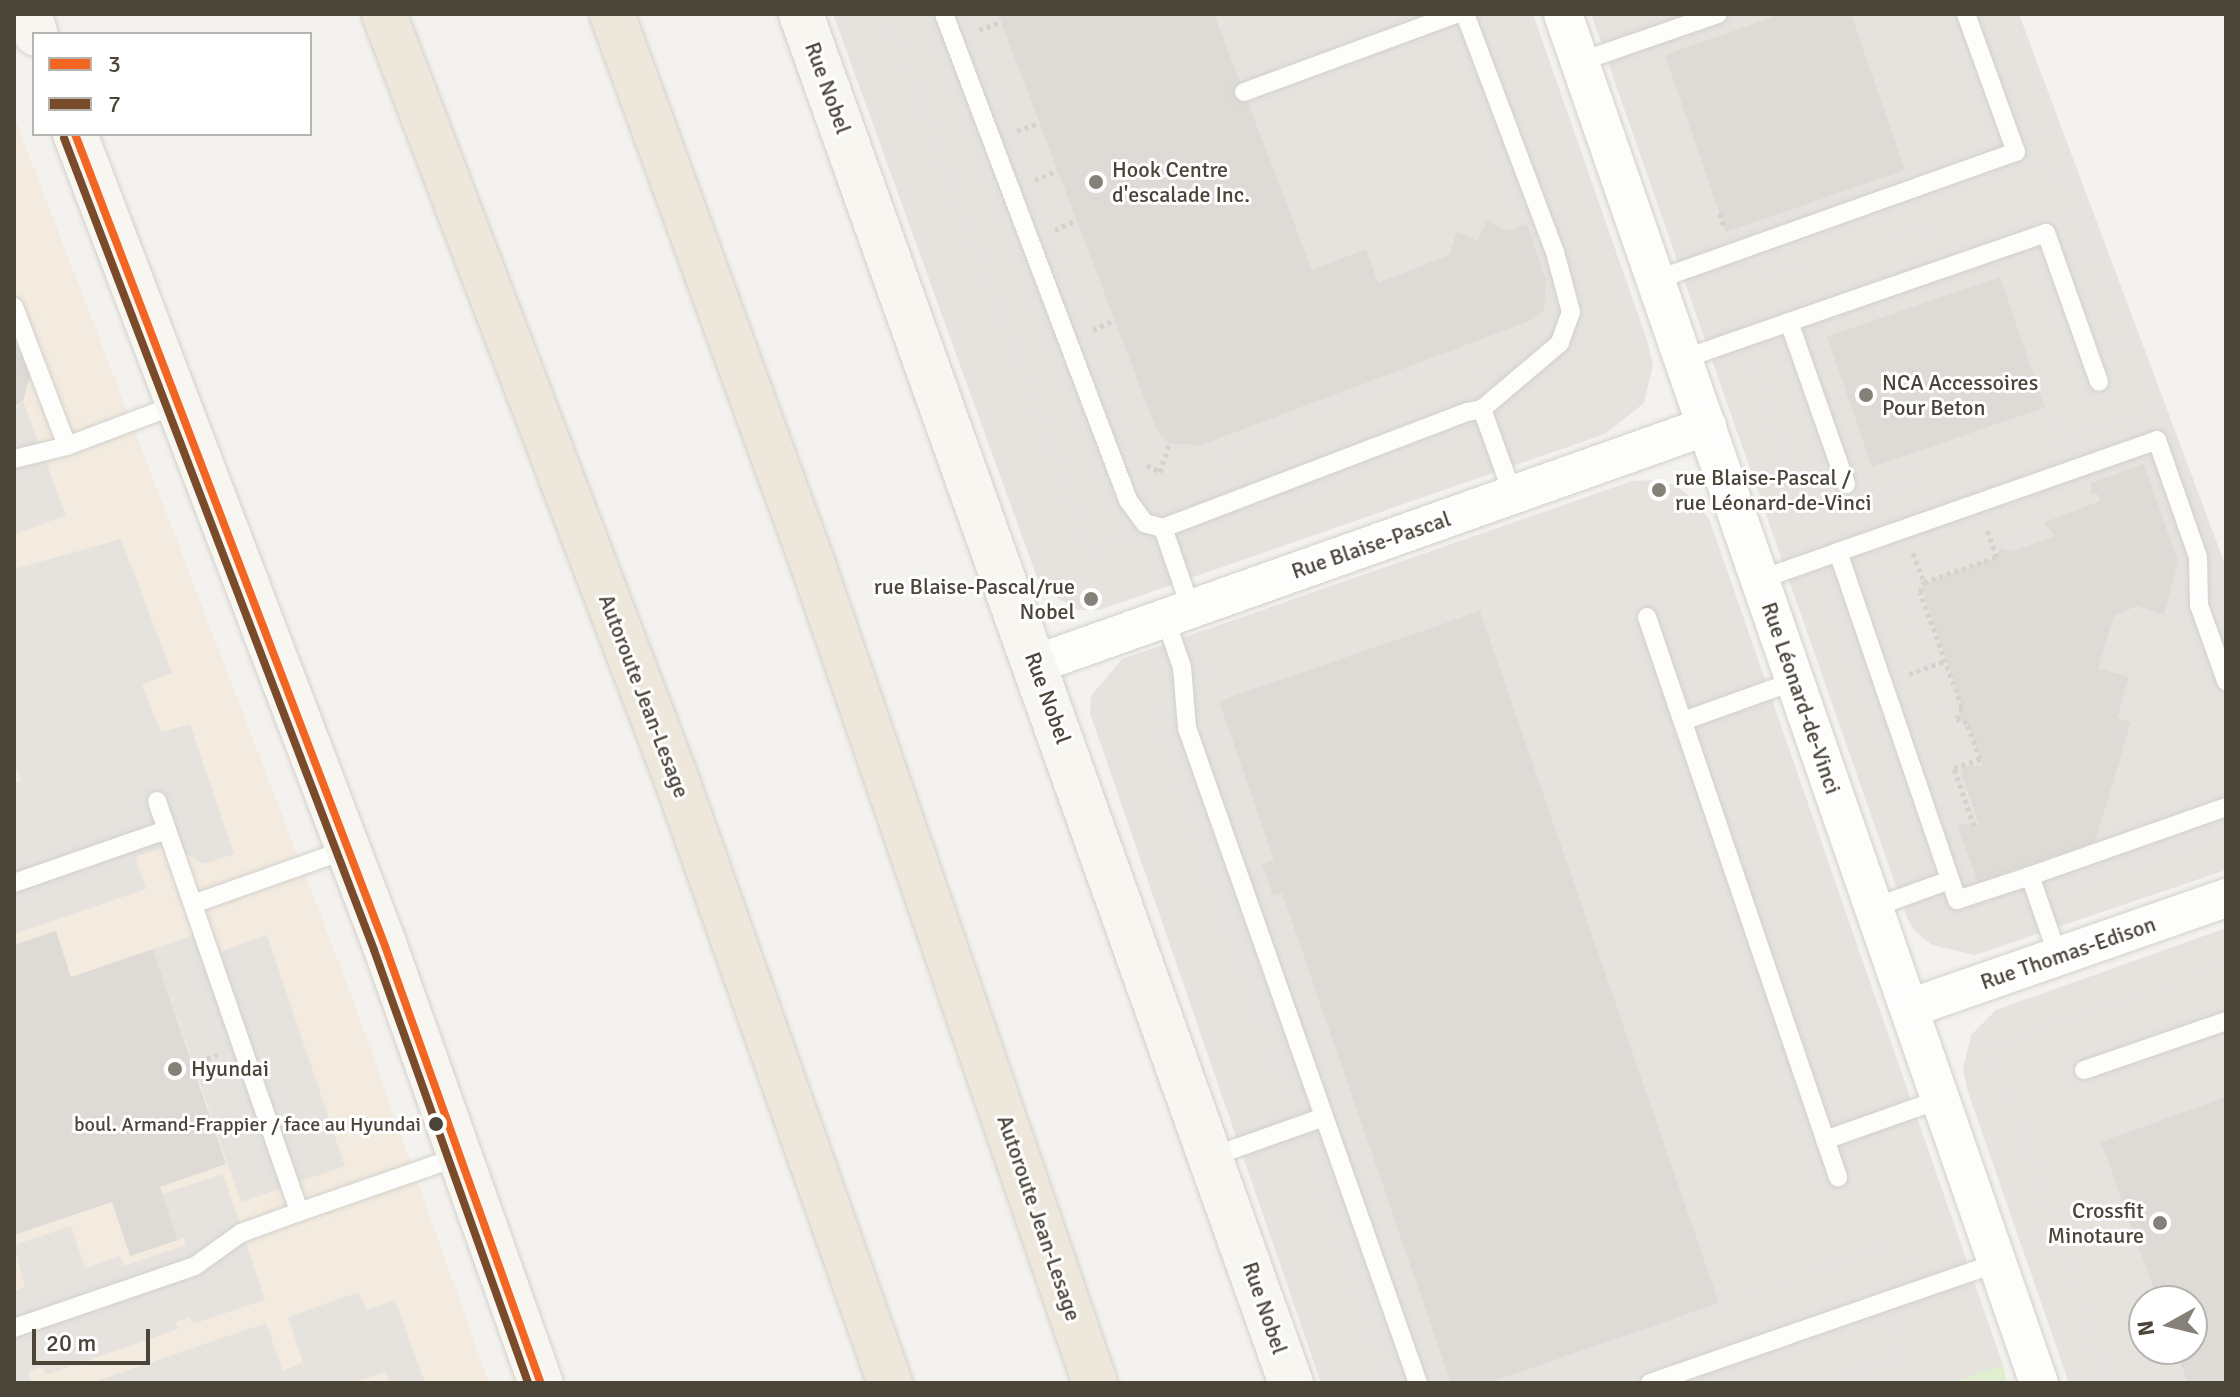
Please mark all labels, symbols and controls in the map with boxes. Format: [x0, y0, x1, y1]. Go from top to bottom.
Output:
legend [32, 32, 312, 136]
street label: Rue Nobel [799, 38, 857, 138]
text: 3 [108, 49, 121, 79]
text: 7 [108, 89, 121, 119]
place label: Hook Centre d'escalade Inc. [1112, 156, 1250, 208]
marker: Hook Centre d'escalade Inc. [1087, 173, 1105, 191]
place label: NCA Accessoires Pour Beton [1882, 369, 2038, 420]
marker: NCA Accessoires Pour Beton [1857, 386, 1875, 404]
place label: rue Blaise-Pascal / rue Léonard-de-Vinci [1675, 464, 1871, 516]
marker: rue Blaise-Pascal / rue Léonard-de-Vinci [1650, 481, 1668, 499]
street label: Rue Blaise-Pascal [1288, 505, 1454, 585]
place label: rue Blaise-Pascal/rue Nobel [874, 573, 1075, 624]
marker: rue Blaise-Pascal/rue Nobel [1082, 590, 1100, 608]
street label: Autoroute Jean-Lesage [593, 591, 695, 801]
street label: Rue Léonard-de-Vinci [1756, 599, 1846, 797]
street label: Rue Nobel [1019, 648, 1077, 748]
street label: Rue Thomas-Edison [1977, 911, 2159, 995]
place label: Hyundai [191, 1056, 269, 1082]
marker: Hyundai [166, 1060, 184, 1078]
place label: boul. Armand-Frappier / face au Hyundai [74, 1112, 421, 1136]
street label: Autoroute Jean-Lesage [991, 1112, 1087, 1324]
marker: boul. Armand-Frappier / face au Hyundai [428, 1116, 444, 1132]
place label: Crossfit Minotaure [2047, 1197, 2144, 1248]
marker: Crossfit Minotaure [2151, 1214, 2169, 1232]
street label: Rue Nobel [1237, 1258, 1293, 1358]
north arrow [2128, 1285, 2208, 1365]
scale bar [36, 1313, 154, 1363]
text: N [2131, 1319, 2160, 1338]
text: 20 m [46, 1328, 96, 1358]

